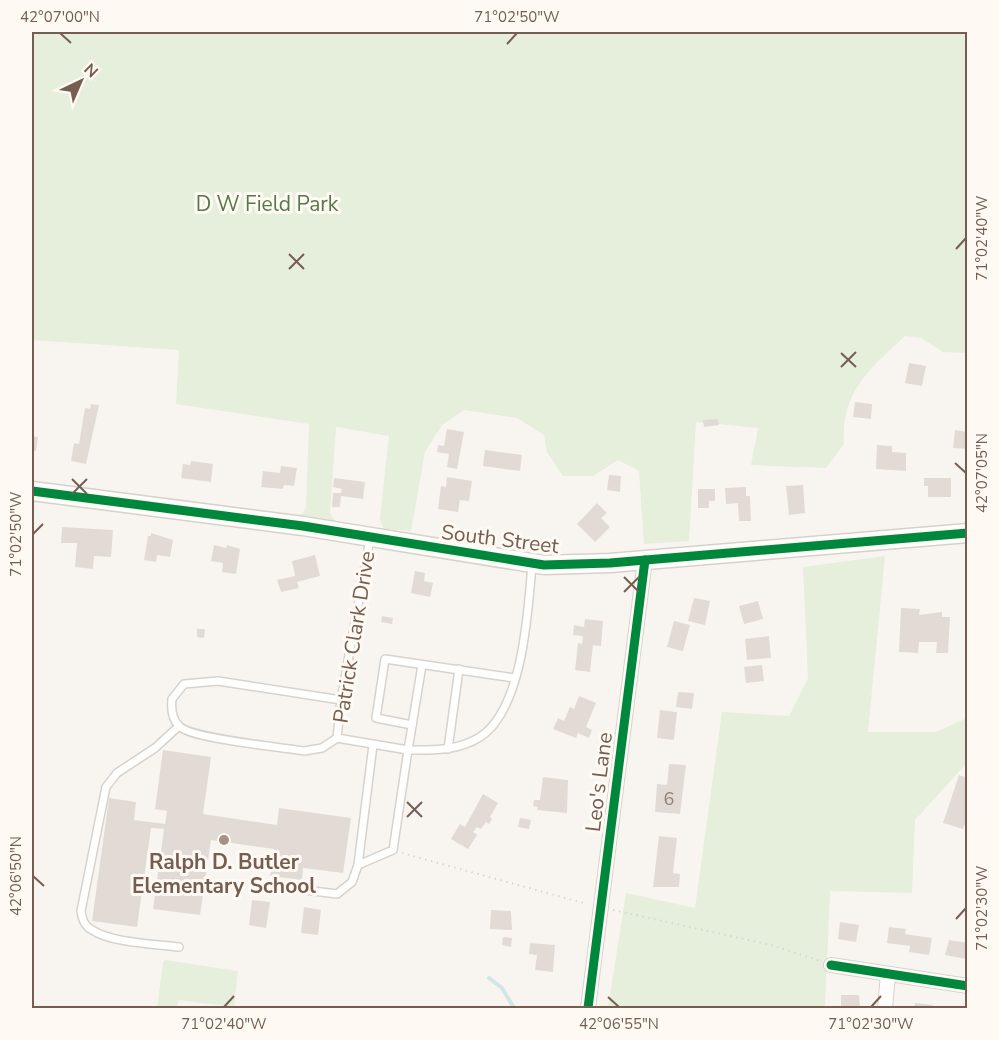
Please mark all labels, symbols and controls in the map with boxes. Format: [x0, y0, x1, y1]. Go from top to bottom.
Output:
text: 42°07'00"N [20, 7, 100, 27]
text: 71°02'50"W [474, 7, 560, 27]
north arrow [51, 51, 111, 111]
text: N [79, 59, 103, 83]
park label: D W Field Park [196, 190, 339, 218]
text: 71°02'40"W [972, 195, 992, 281]
text: 42°07'05"N [972, 433, 992, 513]
text: 71°02'50"W [6, 491, 26, 577]
street label: South Street [440, 518, 561, 560]
street label: Patrick Clark Drive [327, 549, 381, 725]
street label: Leo's Lane [579, 731, 619, 833]
house number: 6 [664, 787, 674, 811]
marker: Ralph D. Butler Elementary School [217, 833, 231, 847]
text: 42°06'50"N [6, 836, 26, 916]
place label: Ralph D. Butler Elementary School [132, 848, 316, 900]
text: 71°02'30"W [972, 865, 992, 951]
text: 71°02'40"W [181, 1014, 267, 1034]
text: 42°06'55"N [579, 1014, 659, 1034]
text: 71°02'30"W [828, 1014, 914, 1034]

